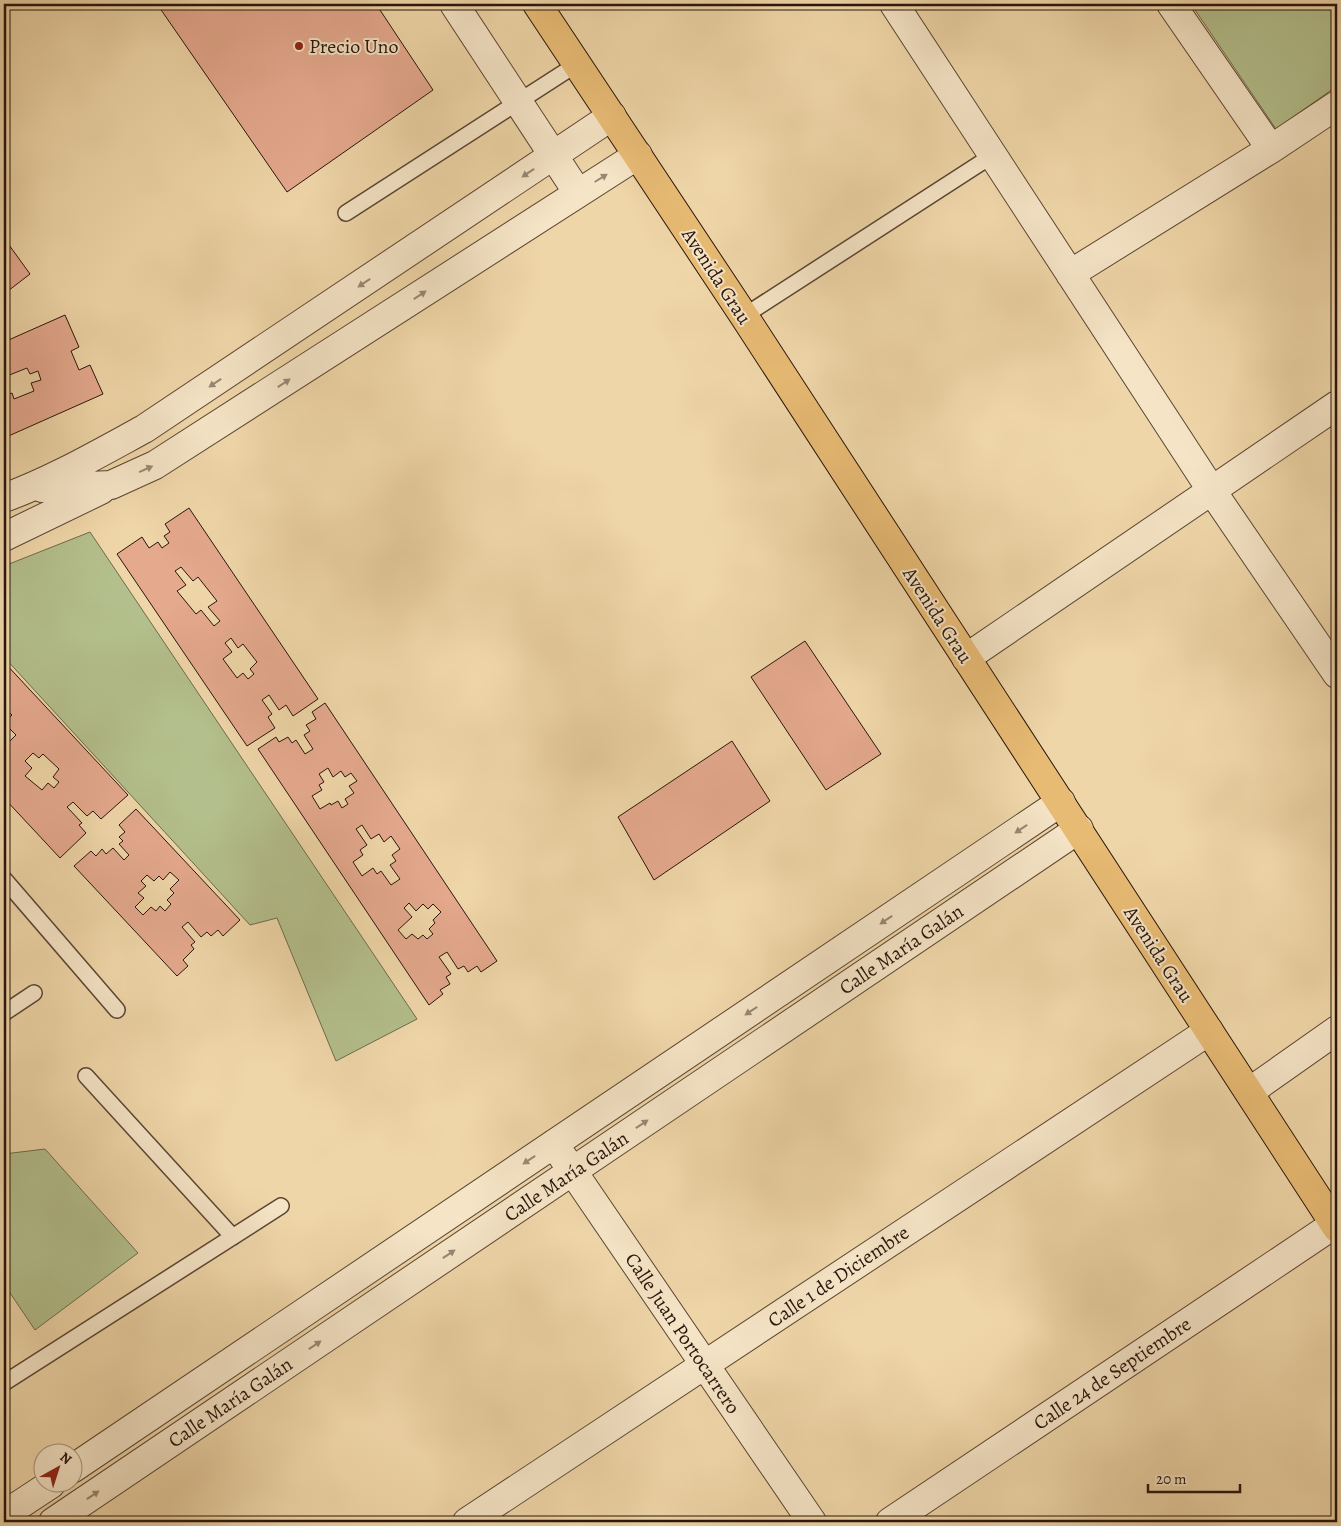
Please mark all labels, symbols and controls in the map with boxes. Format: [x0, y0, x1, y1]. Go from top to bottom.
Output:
place label: Precio Uno [309, 33, 398, 60]
marker: Precio Uno [293, 40, 305, 52]
one-way arrow [521, 168, 535, 178]
one-way arrow [595, 174, 608, 183]
street label: Avenida Grau [675, 222, 758, 330]
one-way arrow [357, 278, 371, 288]
one-way arrow [414, 290, 427, 299]
one-way arrow [208, 378, 221, 388]
one-way arrow [277, 378, 290, 387]
one-way arrow [139, 465, 153, 473]
street label: Avenida Grau [896, 561, 979, 669]
one-way arrow [1014, 824, 1027, 834]
street label: Calle María Galán [834, 898, 969, 1001]
street label: Avenida Grau [1117, 900, 1200, 1008]
one-way arrow [879, 915, 892, 925]
one-way arrow [744, 1006, 758, 1016]
one-way arrow [635, 1119, 649, 1129]
street label: Calle María Galán [499, 1125, 634, 1228]
one-way arrow [523, 1156, 536, 1165]
street label: Calle 1 de Diciembre [762, 1219, 914, 1334]
street label: Calle Juan Portocarrero [619, 1247, 747, 1419]
one-way arrow [443, 1249, 456, 1259]
street label: Calle 24 de Septiembre [1028, 1311, 1196, 1436]
one-way arrow [308, 1340, 321, 1350]
street label: Calle María Galán [163, 1351, 298, 1454]
north arrow [32, 1444, 82, 1494]
text: N [56, 1448, 76, 1469]
scale bar [1148, 1461, 1241, 1493]
text: 20 m [1156, 1469, 1187, 1489]
one-way arrow [86, 1490, 100, 1500]

